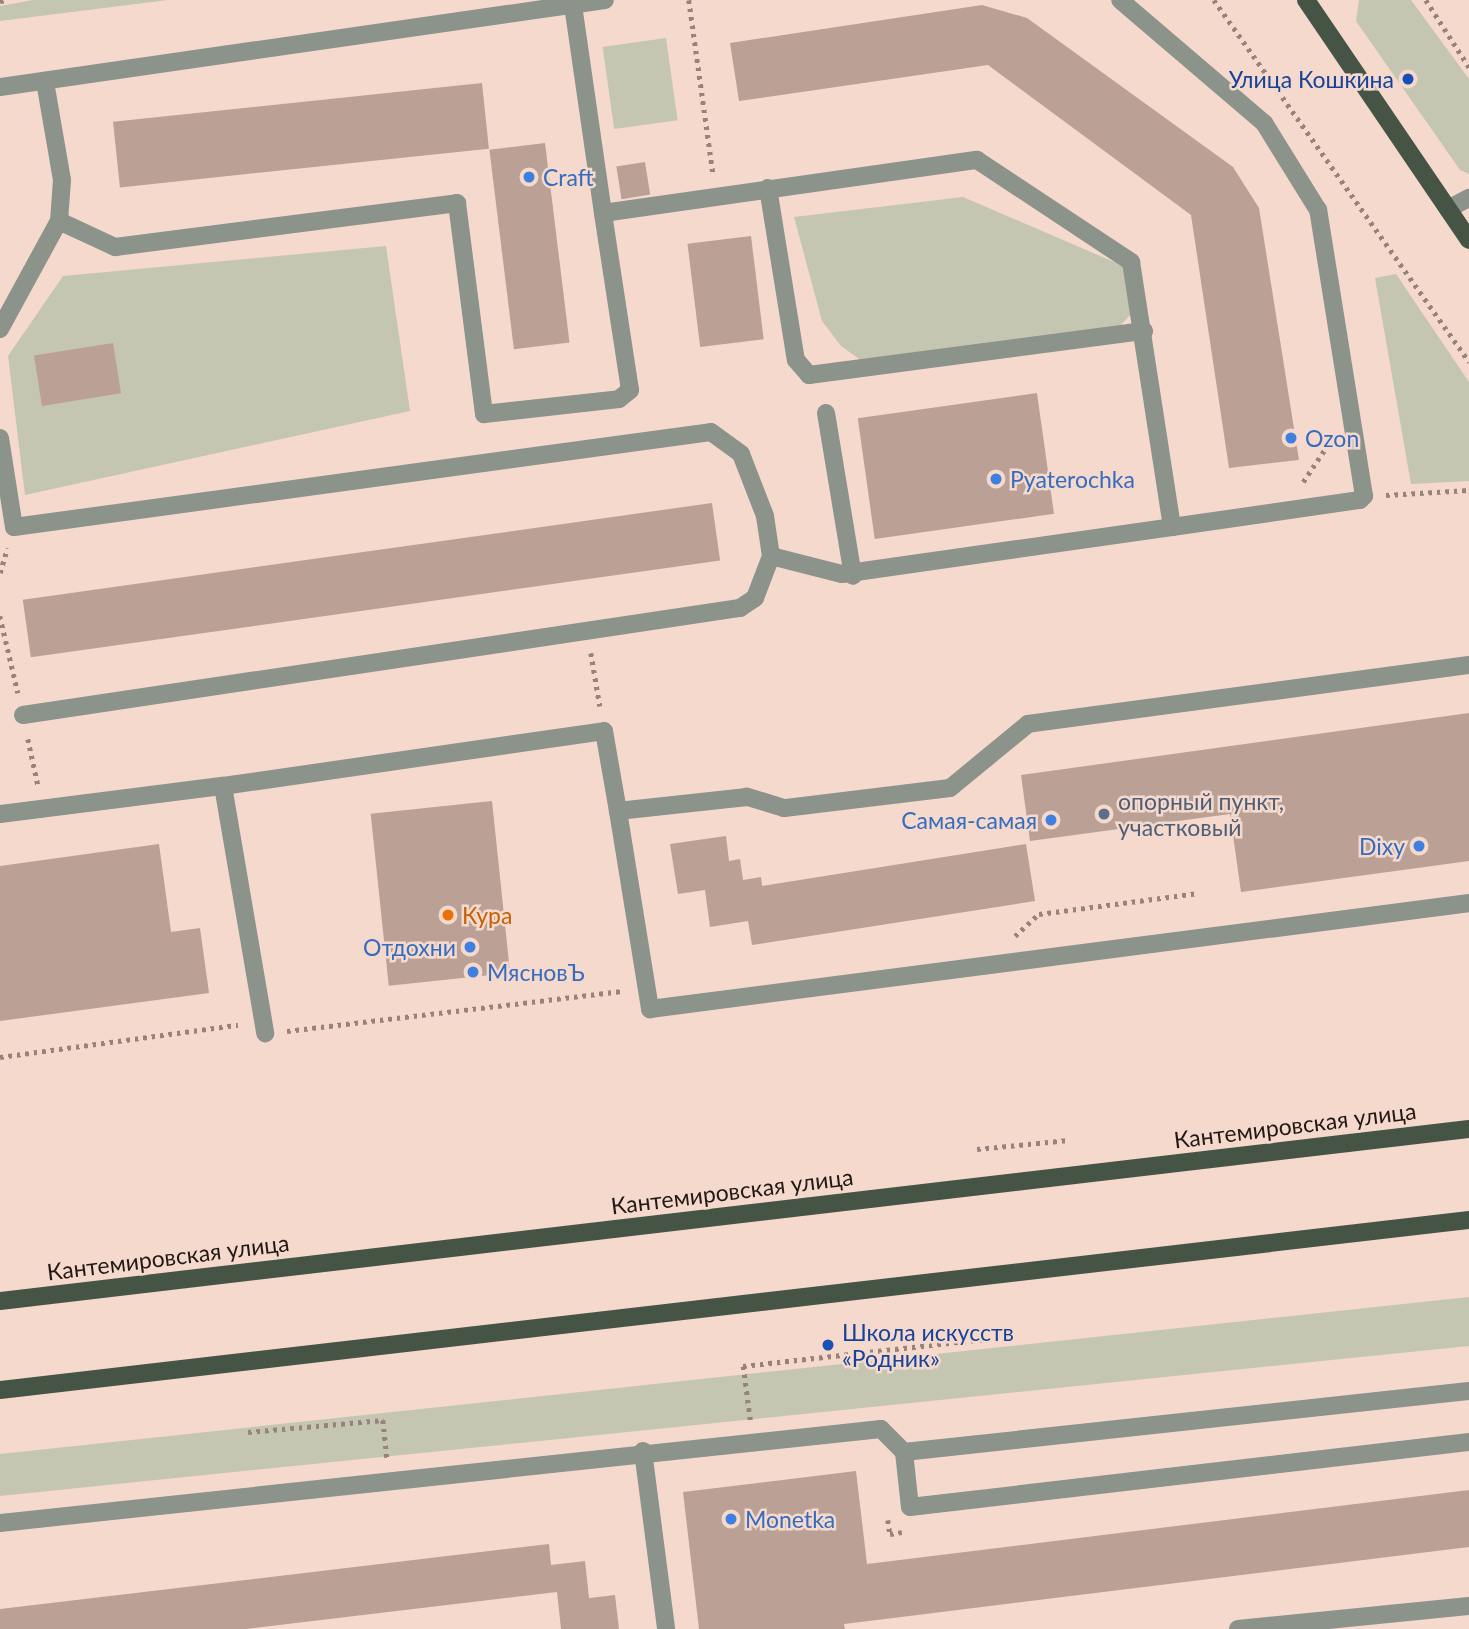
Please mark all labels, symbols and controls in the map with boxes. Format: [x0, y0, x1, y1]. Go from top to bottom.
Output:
place label: Улица Кошкина [1229, 65, 1394, 93]
marker: Улица Кошкина [1400, 71, 1416, 87]
place label: Craft [543, 163, 593, 191]
marker: Craft [521, 169, 537, 185]
place label: Ozon [1305, 424, 1359, 452]
marker: Ozon [1283, 430, 1299, 446]
place label: Pyaterochka [1010, 465, 1135, 493]
marker: Pyaterochka [988, 471, 1004, 487]
place label: опорный пункт, участковый [1118, 787, 1284, 841]
place label: Самая-самая [901, 806, 1037, 834]
marker: опорный пункт, участковый [1096, 806, 1112, 822]
marker: Самая-самая [1043, 812, 1059, 828]
place label: Dixy [1359, 832, 1405, 860]
marker: Dixy [1411, 838, 1427, 854]
place label: Кура [462, 901, 512, 929]
marker: Кура [440, 907, 456, 923]
place label: Отдохни [363, 933, 456, 961]
marker: Отдохни [462, 939, 478, 955]
place label: МясновЪ [487, 958, 585, 986]
marker: МясновЪ [465, 964, 481, 980]
street label: Кантемировская улица [1172, 1096, 1418, 1154]
street label: Кантемировская улица [609, 1162, 855, 1220]
street label: Кантемировская улица [45, 1228, 291, 1286]
place label: Школа искусств «Родник» [842, 1318, 1014, 1372]
marker: Школа искусств «Родник» [820, 1337, 836, 1353]
place label: Monetka [745, 1505, 835, 1533]
marker: Monetka [723, 1511, 739, 1527]

